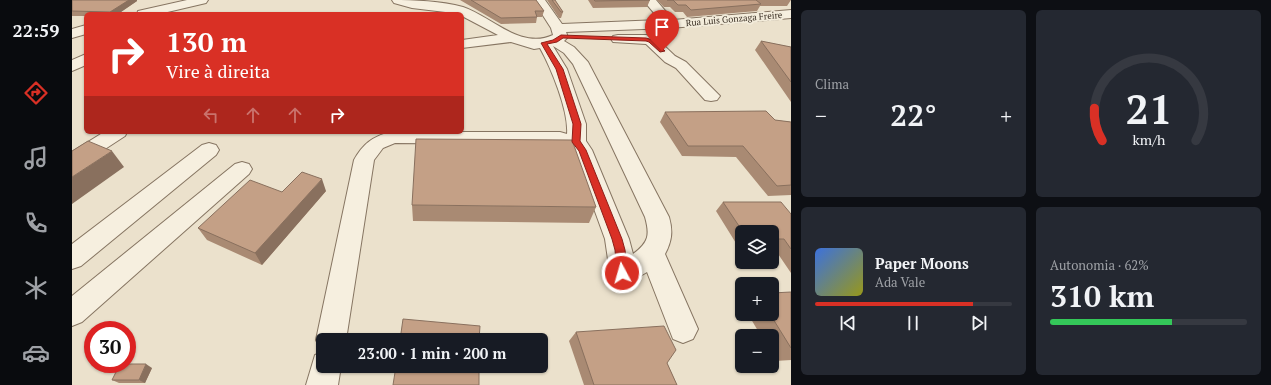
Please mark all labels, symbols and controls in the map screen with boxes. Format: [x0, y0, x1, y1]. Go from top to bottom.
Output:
street label: Rua Luis Gonzaga Freire [685, 9, 783, 29]
pin [645, 10, 679, 51]
icon: arrive [651, 16, 673, 38]
text: 22:59 [13, 18, 59, 42]
text: 130 m [166, 23, 247, 60]
icon: right [100, 28, 152, 80]
text: Vire à direita [166, 59, 270, 83]
text: Clima [815, 75, 849, 93]
icon: directions [22, 79, 50, 107]
text: 21 [1125, 81, 1172, 136]
text: 22° [890, 95, 937, 135]
text: − [815, 101, 827, 130]
text: + [1000, 101, 1012, 130]
icon: left [200, 104, 222, 126]
icon: ahead [242, 104, 264, 126]
icon: ahead [284, 104, 306, 126]
icon: right [326, 104, 348, 126]
text: km/h [1132, 130, 1166, 149]
icon: music [22, 144, 50, 172]
icon: phone [22, 209, 50, 237]
map controls [735, 225, 779, 373]
button: layers [735, 225, 779, 269]
position arrow [601, 252, 643, 294]
text: Paper Moons [875, 253, 969, 273]
text: Autonomia · 62% [1050, 256, 1149, 274]
text: Ada Vale [875, 273, 925, 291]
icon: climate [22, 274, 50, 302]
text: 310 km [1050, 276, 1154, 316]
button: + [735, 277, 779, 321]
icon: previous [837, 312, 859, 334]
icon: pause [902, 312, 924, 334]
icon: next [968, 312, 990, 334]
speed limit sign: 30 [84, 321, 136, 373]
button: − [735, 329, 779, 373]
icon: car [22, 339, 50, 367]
text: 23:00 · 1 min · 200 m [358, 343, 506, 363]

